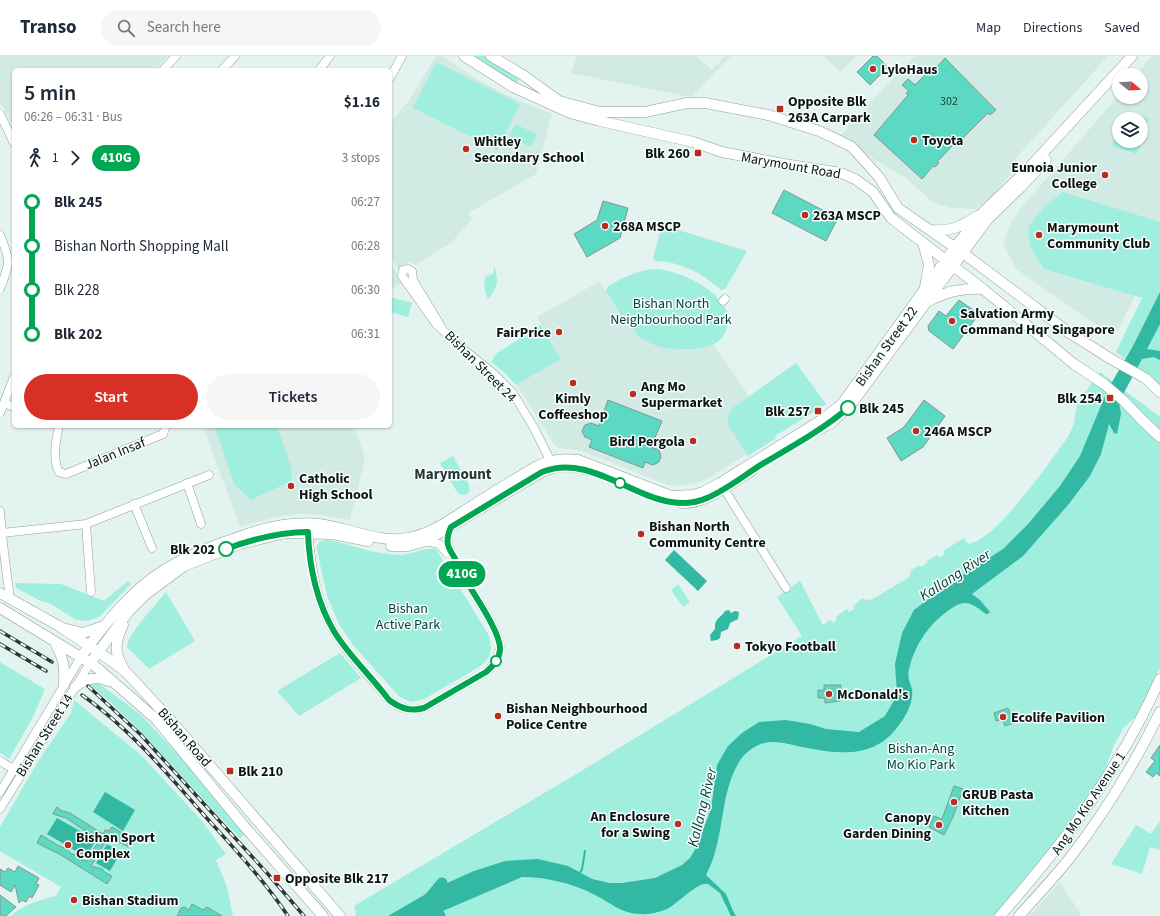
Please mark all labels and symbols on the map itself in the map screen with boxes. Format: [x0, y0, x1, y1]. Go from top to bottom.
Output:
place label: LyloHaus [881, 60, 938, 80]
marker: LyloHaus [868, 64, 878, 74]
north arrow [1112, 68, 1148, 104]
place label: Opposite Blk 263A Carpark [788, 92, 871, 128]
house number: 302 [940, 93, 958, 110]
marker: Opposite Blk 263A Carpark [775, 104, 785, 114]
place label: Toyota [922, 131, 963, 151]
place label: Whitley Secondary School [474, 132, 584, 168]
marker: Toyota [909, 135, 919, 145]
marker: Whitley Secondary School [461, 144, 471, 154]
place label: Blk 260 [645, 144, 690, 164]
street label: Marymount Road [739, 147, 842, 185]
marker: Blk 260 [693, 148, 703, 158]
place label: Eunoia Junior College [1011, 158, 1097, 194]
marker: Eunoia Junior College [1100, 170, 1110, 180]
place label: 263A MSCP [813, 206, 881, 226]
marker: 263A MSCP [800, 210, 810, 220]
place label: 268A MSCP [613, 217, 681, 237]
place label: Marymount Community Club [1047, 218, 1150, 254]
marker: 268A MSCP [600, 221, 610, 231]
marker: Marymount Community Club [1034, 230, 1044, 240]
park label: Bishan North Neighbourhood Park [610, 294, 732, 330]
street label: Bishan Street 22 [851, 302, 923, 391]
place label: Salvation Army Command Hqr Singapore [960, 304, 1115, 340]
marker: Salvation Army Command Hqr Singapore [947, 316, 957, 326]
place label: FairPrice [496, 323, 551, 343]
street label: Bishan Street 24 [440, 326, 521, 407]
marker: FairPrice [554, 327, 564, 337]
place label: Ang Mo Supermarket [640, 377, 723, 413]
marker: Kimly Coffeeshop [568, 378, 578, 388]
place label: Kimly Coffeeshop [538, 389, 608, 425]
marker: Ang Mo Supermarket [628, 389, 638, 399]
place label: Blk 254 [1057, 389, 1103, 409]
marker: Blk 254 [1105, 393, 1115, 403]
place label: Blk 245 [859, 399, 904, 419]
marker: Blk 245 [840, 400, 856, 416]
place label: Blk 257 [765, 402, 810, 422]
marker: Blk 257 [813, 406, 823, 416]
place label: 246A MSCP [924, 422, 992, 442]
marker: 246A MSCP [911, 426, 921, 436]
street label: Jalan Insaf [82, 432, 149, 475]
place label: Bird Pergola [609, 432, 685, 452]
marker: Bird Pergola [688, 436, 698, 446]
district label: Marymount [414, 464, 492, 485]
place label: Catholic High School [299, 469, 372, 505]
unlabelled marker [614, 477, 626, 489]
marker: Catholic High School [286, 481, 296, 491]
place label: Bishan North Community Centre [649, 517, 766, 553]
marker: Bishan North Community Centre [636, 529, 646, 539]
place label: Blk 202 [170, 540, 215, 560]
marker: Blk 202 [218, 541, 234, 557]
water label: Kallang River [915, 544, 996, 606]
line badge: 410G [434, 561, 490, 587]
park label: Bishan Active Park [376, 599, 440, 635]
place label: Tokyo Football [745, 637, 836, 657]
marker: Tokyo Football [732, 641, 742, 651]
unlabelled marker [490, 655, 502, 667]
place label: McDonald's [837, 685, 908, 705]
marker: McDonald's [824, 689, 834, 699]
street label: Bishan Street 14 [11, 690, 78, 781]
place label: Bishan Neighbourhood Police Centre [506, 699, 647, 735]
street label: Bishan Road [153, 704, 216, 772]
place label: Ecolife Pavilion [1011, 708, 1105, 728]
marker: Bishan Neighbourhood Police Centre [493, 711, 503, 721]
marker: Ecolife Pavilion [998, 712, 1008, 722]
park label: Bishan-Ang Mo Kio Park [887, 739, 955, 775]
street label: Ang Mo Kio Avenue 1 [1047, 748, 1131, 859]
place label: Blk 210 [238, 762, 283, 782]
water label: Kallang River [682, 764, 723, 849]
marker: Blk 210 [225, 766, 235, 776]
place label: GRUB Pasta Kitchen [962, 785, 1034, 821]
marker: GRUB Pasta Kitchen [949, 797, 959, 807]
place label: An Enclosure for a Swing [589, 807, 671, 843]
place label: Canopy Garden Dining [843, 808, 932, 844]
marker: An Enclosure for a Swing [673, 819, 683, 829]
marker: Canopy Garden Dining [934, 820, 944, 830]
place label: Bishan Sport Complex [76, 828, 156, 864]
marker: Bishan Sport Complex [63, 840, 73, 850]
place label: Opposite Blk 217 [285, 869, 389, 889]
marker: Opposite Blk 217 [272, 873, 282, 883]
place label: Bishan Stadium [82, 891, 178, 911]
marker: Bishan Stadium [69, 895, 79, 905]

